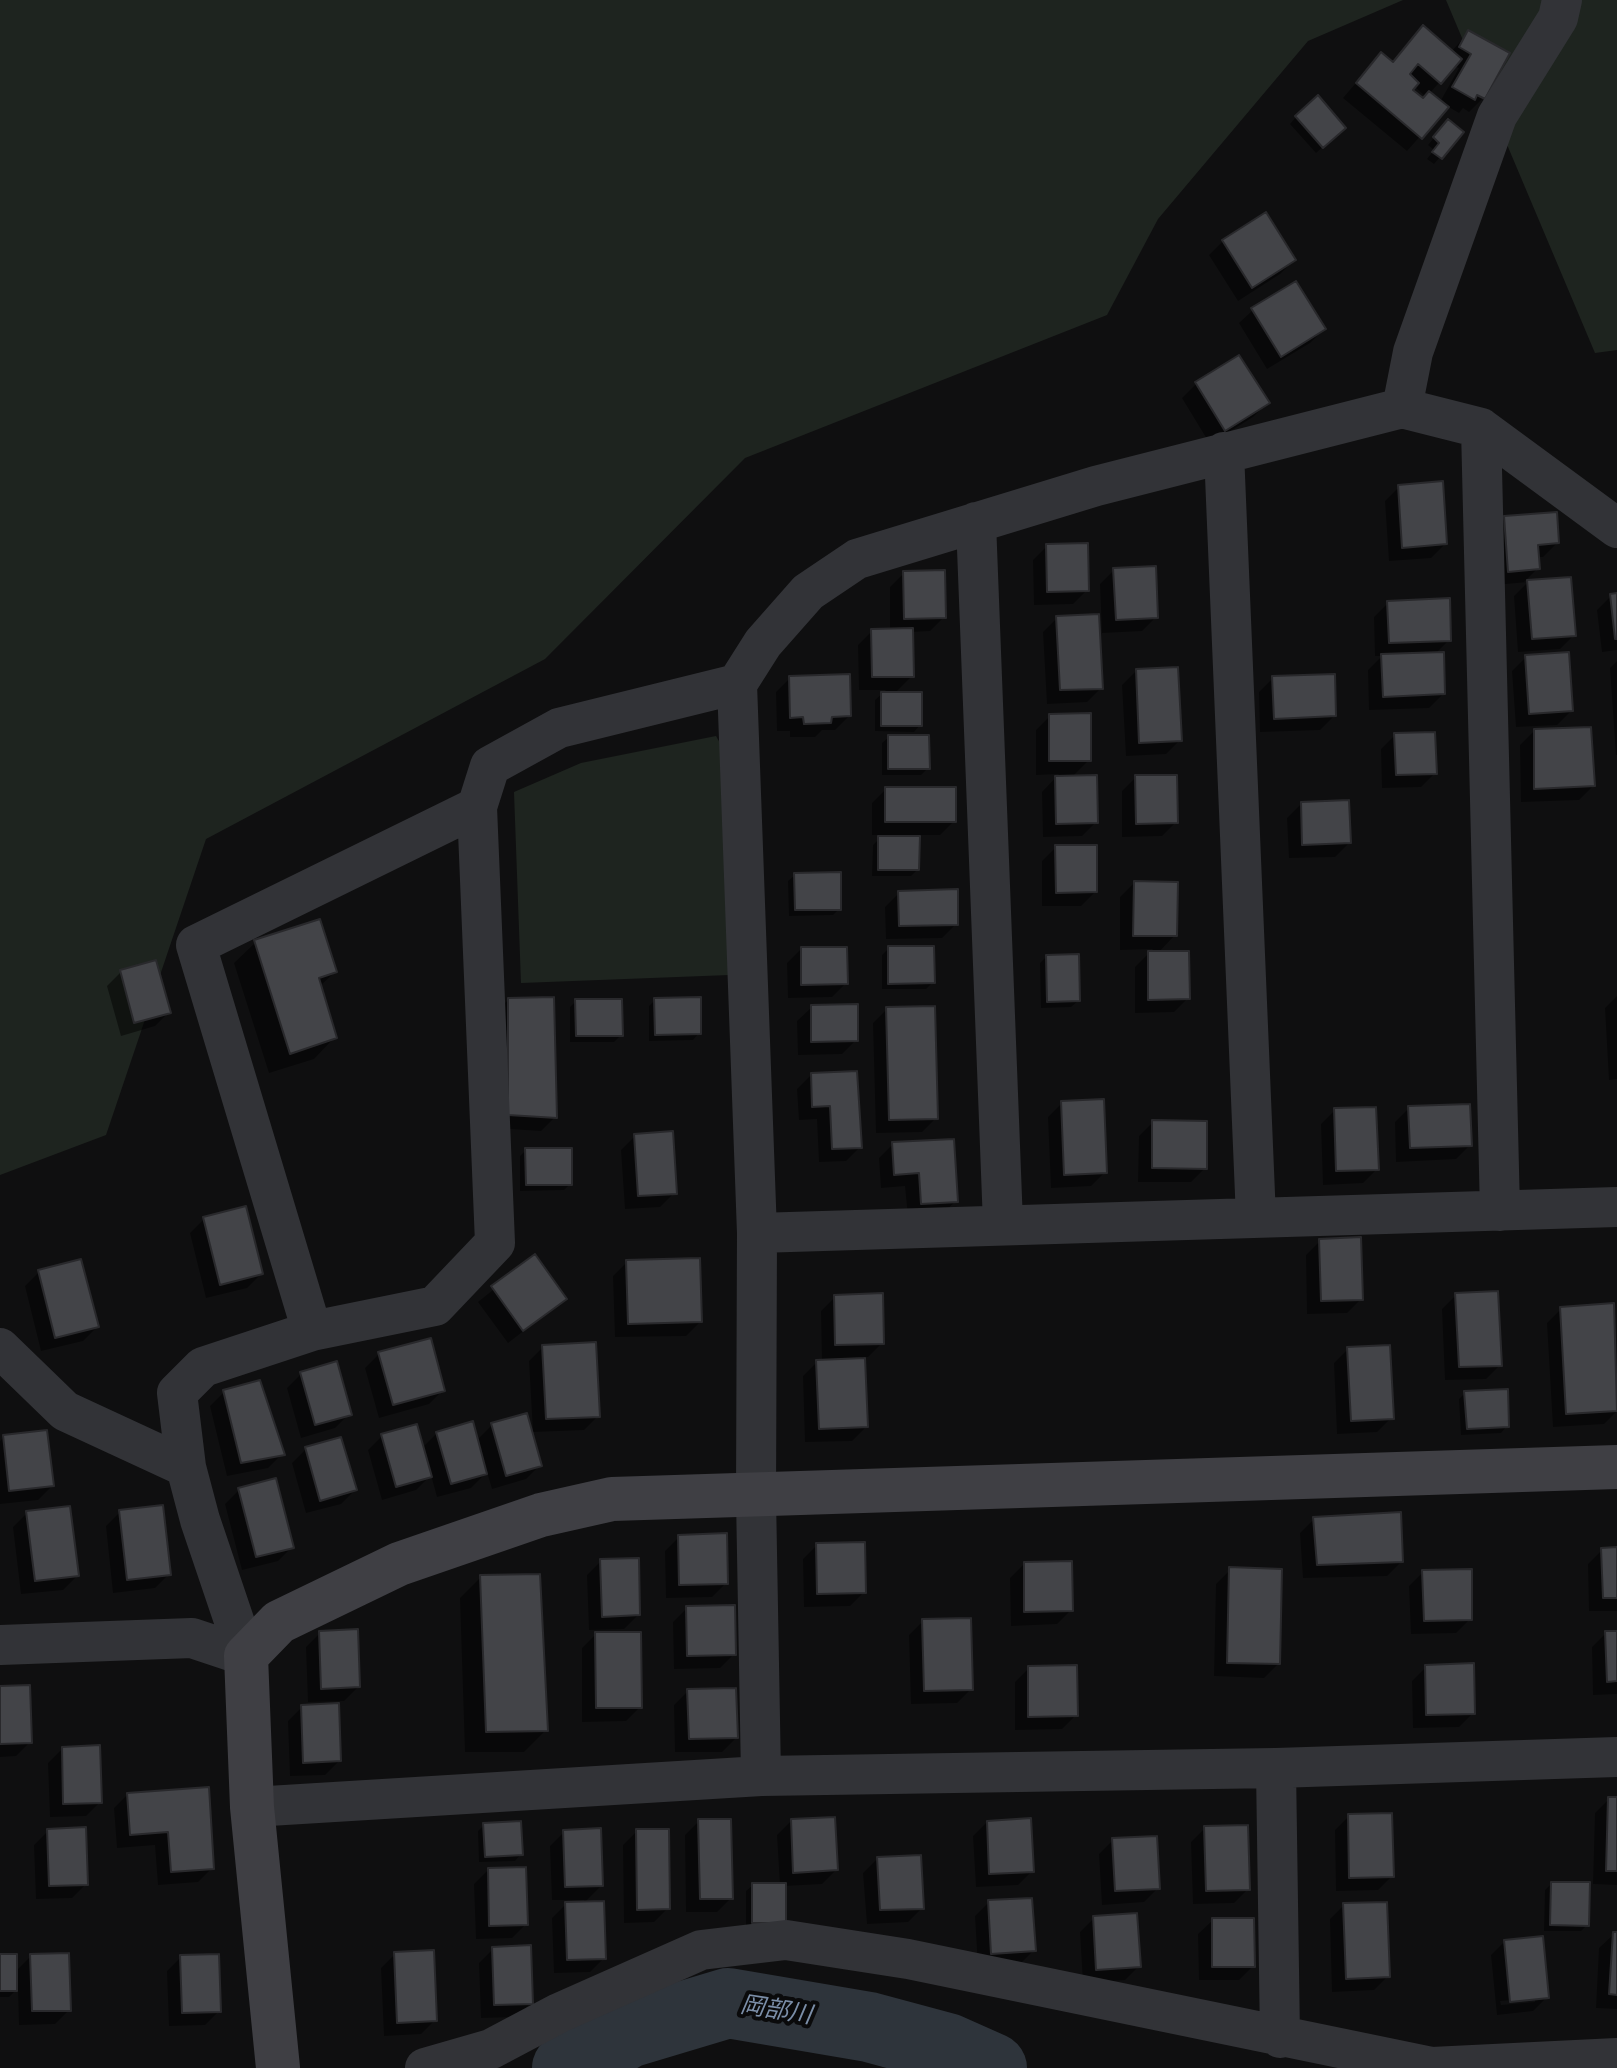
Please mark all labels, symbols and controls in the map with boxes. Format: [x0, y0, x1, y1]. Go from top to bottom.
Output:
water label: 岡部川 [738, 1991, 814, 2031]

